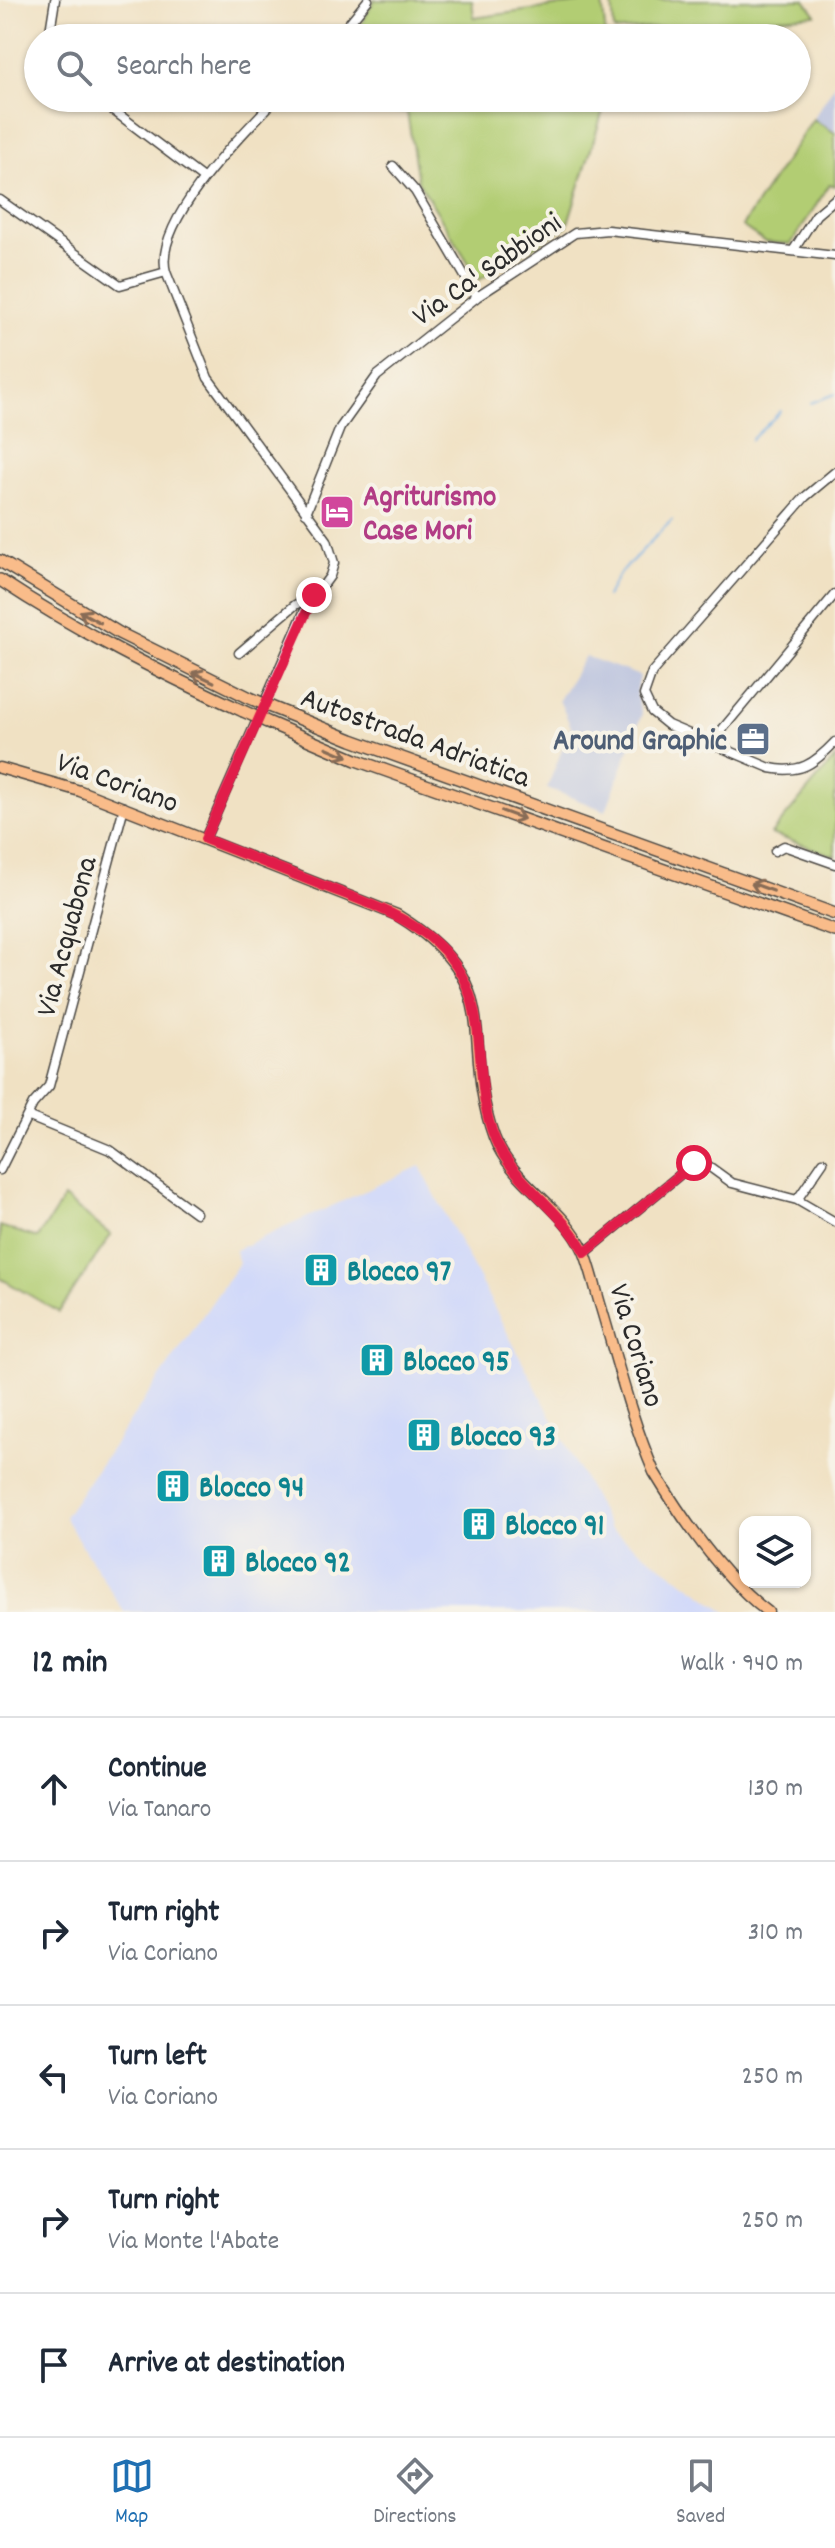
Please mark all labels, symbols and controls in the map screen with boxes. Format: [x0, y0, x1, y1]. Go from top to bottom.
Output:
search box [24, 24, 811, 112]
icon: search [52, 46, 96, 90]
text: Search here [116, 47, 252, 90]
street label: Via Ca' Sabbioni [405, 204, 572, 339]
place label: Agriturismo Case Mori [363, 478, 496, 555]
hotel icon: Agriturismo Case Mori [318, 493, 356, 531]
route end [296, 577, 332, 613]
one-way arrow [79, 608, 102, 624]
one-way arrow [192, 669, 216, 684]
street label: Autostrada Adriatica [294, 679, 536, 802]
office icon: Around Graphic [734, 720, 772, 758]
place label: Around Graphic [553, 722, 727, 765]
street label: Via Coriano [49, 743, 183, 827]
one-way arrow [324, 745, 348, 760]
one-way arrow [500, 809, 525, 823]
street label: Via Acquabona [27, 852, 112, 1022]
one-way arrow [750, 879, 775, 893]
route start [676, 1145, 712, 1181]
building icon: Blocco 97 [302, 1251, 340, 1289]
place label: Blocco 97 [347, 1253, 451, 1296]
street label: Via Coriano [595, 1279, 673, 1413]
building icon: Blocco 95 [358, 1341, 396, 1379]
place label: Blocco 95 [403, 1343, 510, 1386]
building icon: Blocco 93 [405, 1416, 443, 1454]
place label: Blocco 93 [450, 1418, 556, 1461]
building icon: Blocco 94 [154, 1467, 192, 1505]
place label: Blocco 94 [199, 1469, 304, 1512]
building icon: Blocco 91 [460, 1505, 498, 1543]
place label: Blocco 91 [505, 1507, 604, 1550]
map controls [739, 1516, 811, 1588]
button: layers [739, 1516, 811, 1588]
building icon: Blocco 92 [200, 1542, 238, 1580]
place label: Blocco 92 [245, 1544, 351, 1587]
text: 12 min [32, 1640, 107, 1689]
text: Walk · 940 m [680, 1646, 803, 1683]
text: Continue [108, 1749, 207, 1792]
icon: ahead [32, 1767, 76, 1811]
text: 130 m [748, 1771, 803, 1808]
text: Via Tanaro [108, 1792, 211, 1829]
text: Turn right [108, 1893, 219, 1936]
icon: right [32, 1911, 76, 1955]
text: 310 m [748, 1915, 803, 1952]
text: Via Coriano [108, 1936, 218, 1973]
text: Turn left [108, 2037, 207, 2080]
icon: left [32, 2055, 76, 2099]
text: 250 m [742, 2059, 803, 2096]
text: Via Coriano [108, 2080, 218, 2117]
text: Turn right [108, 2181, 219, 2224]
icon: right [32, 2199, 76, 2243]
text: 250 m [742, 2203, 803, 2240]
text: Via Monte l'Abate [108, 2224, 279, 2261]
icon: arrive [32, 2343, 76, 2387]
text: Arrive at destination [108, 2344, 345, 2387]
tab: Map [110, 2454, 154, 2533]
tab: Directions [373, 2454, 457, 2533]
tab: Saved [676, 2454, 725, 2533]

